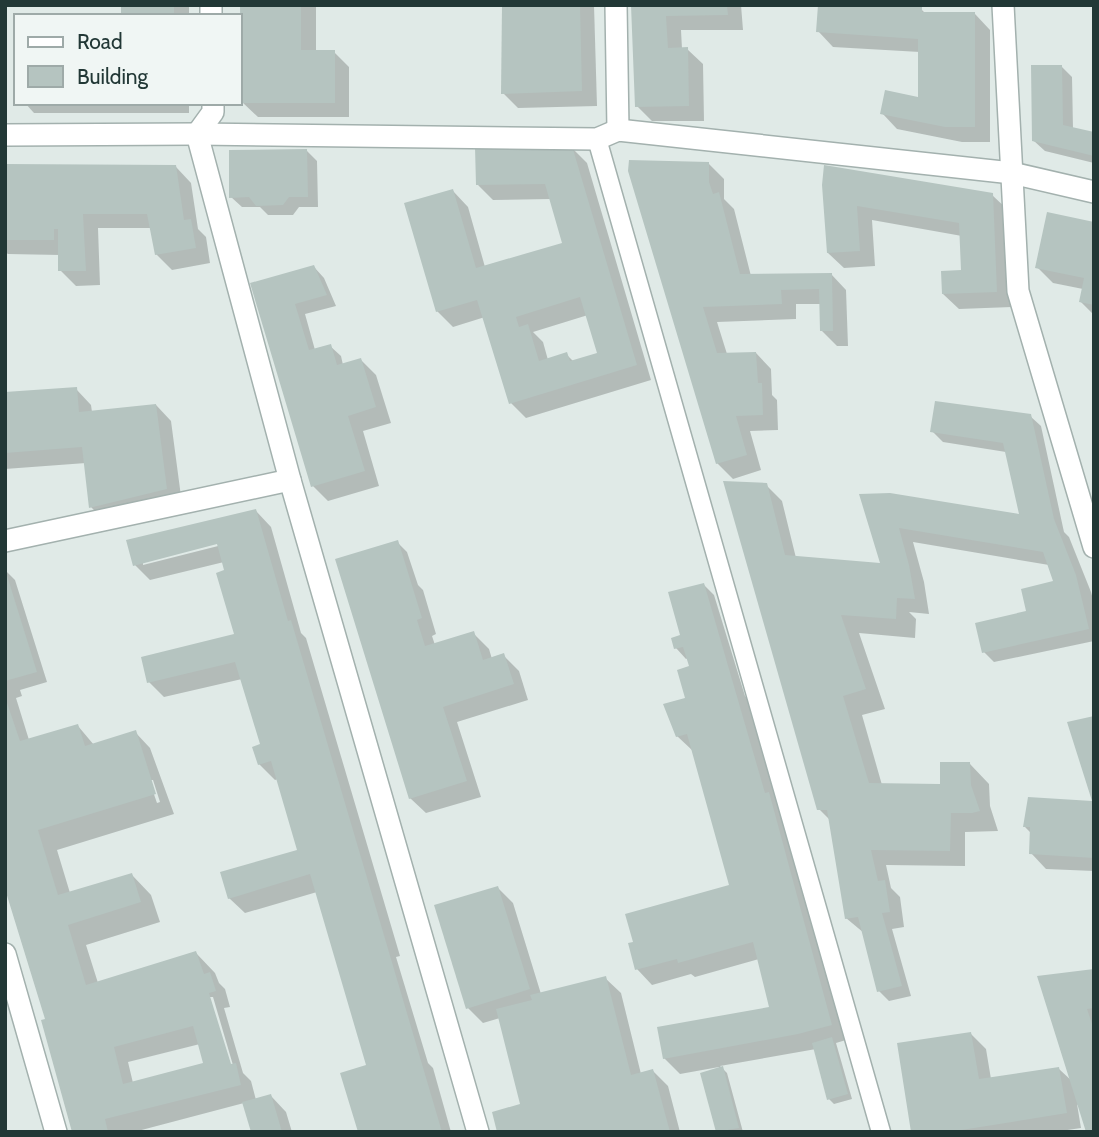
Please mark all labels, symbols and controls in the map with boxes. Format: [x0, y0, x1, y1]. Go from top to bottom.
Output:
legend [14, 14, 242, 105]
text: Road [77, 29, 123, 54]
text: Building [77, 64, 149, 89]

